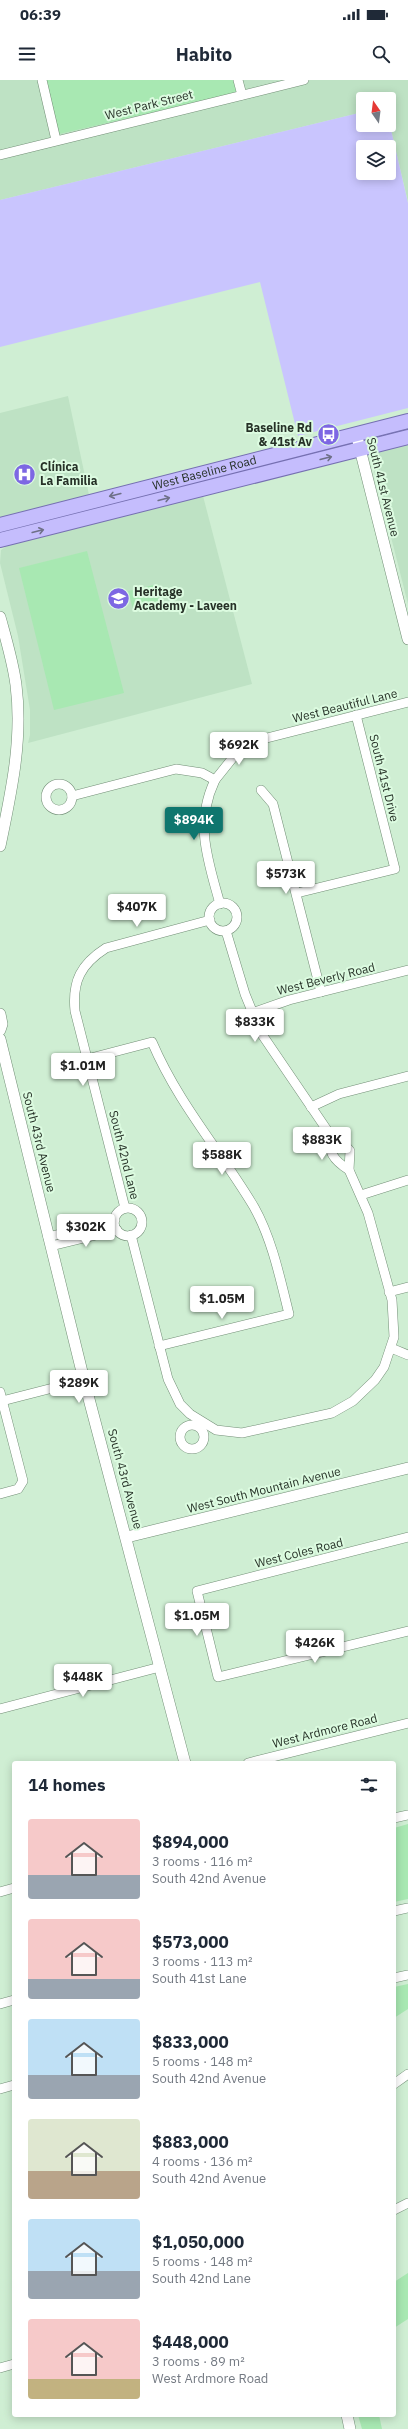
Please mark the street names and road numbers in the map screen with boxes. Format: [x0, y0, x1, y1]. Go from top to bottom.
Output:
street label: West Park Street [103, 86, 194, 123]
street label: South 41st Avenue [364, 436, 403, 538]
street label: West Baseline Road [151, 452, 258, 493]
street label: West Beautiful Lane [291, 685, 399, 726]
street label: South 41st Drive [366, 733, 403, 823]
street label: West Beverly Road [275, 959, 376, 998]
street label: South 43rd Avenue [20, 1090, 59, 1194]
street label: South 42nd Lane [106, 1109, 143, 1201]
street label: South 43rd Avenue [105, 1427, 146, 1531]
street label: West South Mountain Avenue [186, 1463, 343, 1516]
street label: West Coles Road [253, 1534, 344, 1571]
street label: West Ardmore Road [271, 1710, 379, 1751]

